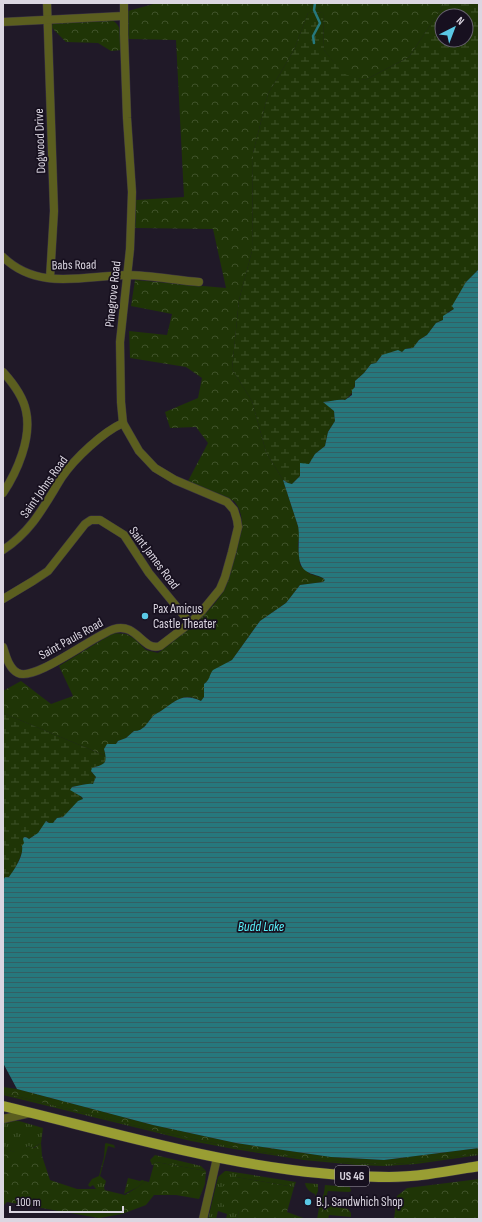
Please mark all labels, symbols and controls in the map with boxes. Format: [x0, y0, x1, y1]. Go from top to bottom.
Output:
north arrow [434, 8, 474, 48]
text: N [454, 14, 467, 28]
street label: Dogwood Drive [31, 108, 49, 174]
street label: Babs Road [52, 257, 96, 273]
street label: Pinegrove Road [102, 260, 124, 328]
street label: Saint Johns Road [17, 453, 71, 521]
street label: Saint James Road [125, 524, 183, 592]
place label: Pax Amicus Castle Theater [153, 601, 216, 632]
marker: Pax Amicus Castle Theater [140, 611, 150, 621]
street label: Saint Pauls Road [36, 615, 106, 663]
water label: Budd Lake [238, 918, 285, 935]
road number: US 46 [335, 1166, 369, 1186]
scale bar [10, 1188, 123, 1214]
place label: B.J. Sandwhich Shop [316, 1194, 403, 1210]
text: 100 m [16, 1195, 41, 1210]
marker: B.J. Sandwhich Shop [303, 1197, 313, 1207]

